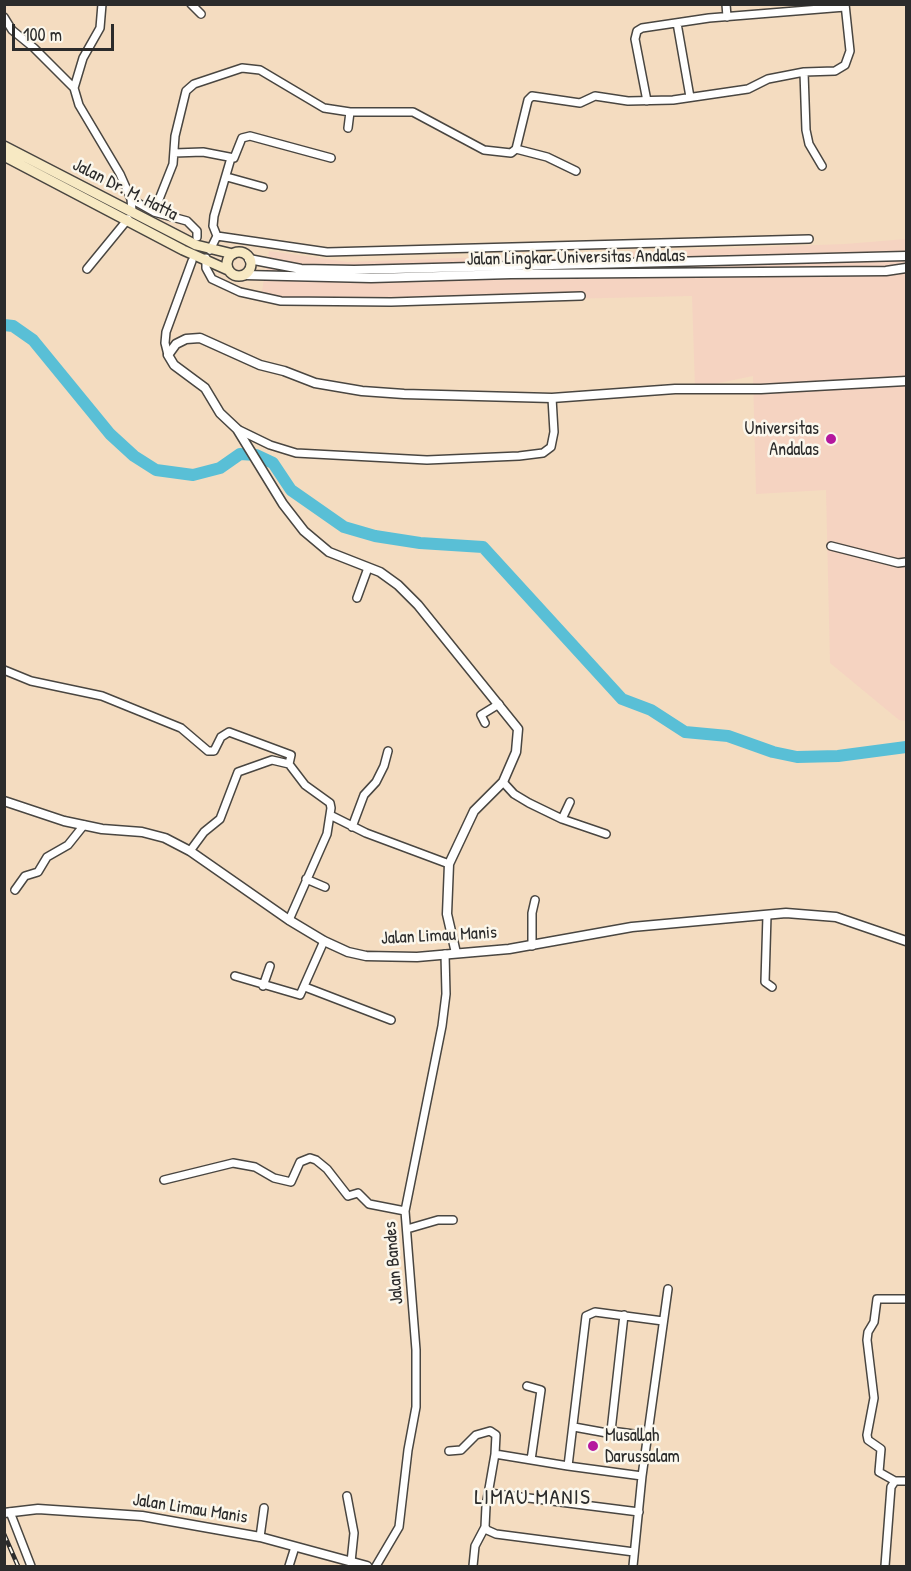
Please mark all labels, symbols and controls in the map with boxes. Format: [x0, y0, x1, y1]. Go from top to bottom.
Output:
scale bar [15, 12, 117, 50]
text: 100 m [23, 22, 62, 47]
street label: Jalan Dr. M. Hatta [69, 154, 181, 226]
street label: Jalan Lingkar Universitas Andalas [466, 245, 686, 271]
place label: Universitas Andalas [744, 418, 819, 460]
marker: Universitas Andalas [824, 432, 838, 446]
street label: Jalan Limau Manis [380, 922, 498, 950]
street label: Jalan Bandes [380, 1221, 408, 1305]
place label: Musallah Darussalam [605, 1425, 680, 1468]
marker: Musallah Darussalam [586, 1439, 600, 1453]
district label: LIMAU MANIS [475, 1485, 591, 1511]
street label: Jalan Limau Manis [131, 1489, 249, 1529]

